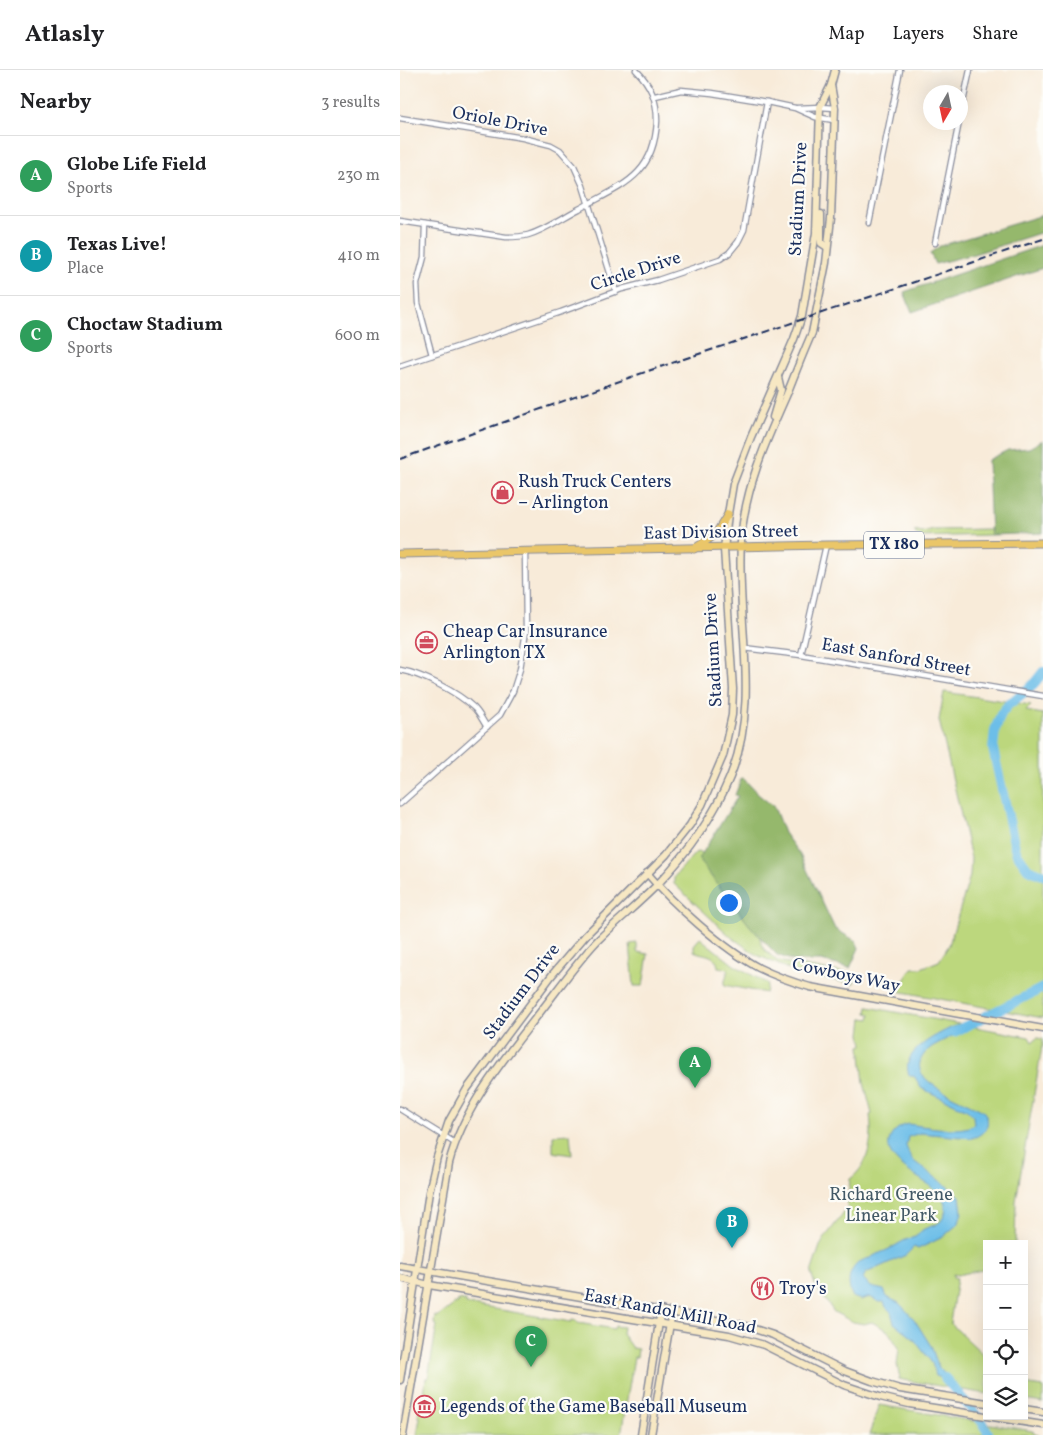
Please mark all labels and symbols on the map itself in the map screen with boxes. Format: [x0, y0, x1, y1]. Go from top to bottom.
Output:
north arrow [923, 85, 968, 130]
street label: Oriole Drive [450, 100, 550, 144]
street label: Stadium Drive [784, 141, 814, 257]
street label: Circle Drive [588, 246, 684, 298]
place label: Rush Truck Centers – Arlington [518, 470, 671, 516]
shop icon: Rush Truck Centers – Arlington [490, 480, 514, 504]
street label: East Division Street [643, 519, 799, 547]
road number: TX 180 [864, 532, 924, 558]
street label: Stadium Drive [699, 592, 729, 708]
place label: Cheap Car Insurance Arlington TX [443, 620, 608, 666]
office icon: Cheap Car Insurance Arlington TX [415, 630, 439, 654]
street label: East Sanford Street [819, 633, 973, 683]
your location [716, 890, 742, 916]
street label: Stadium Drive [478, 939, 566, 1045]
street label: Cowboys Way [790, 952, 903, 1000]
pin: A [679, 1047, 711, 1088]
park label: Richard Greene Linear Park [829, 1183, 953, 1229]
pin: B [716, 1207, 748, 1248]
restaurant icon: Troy's [751, 1277, 775, 1301]
place label: Troy's [779, 1277, 827, 1302]
street label: East Randol Mill Road [582, 1283, 758, 1341]
pin: C [515, 1326, 547, 1367]
museum icon: Legends of the Game Baseball Museum [412, 1395, 436, 1419]
place label: Legends of the Game Baseball Museum [440, 1395, 748, 1420]

